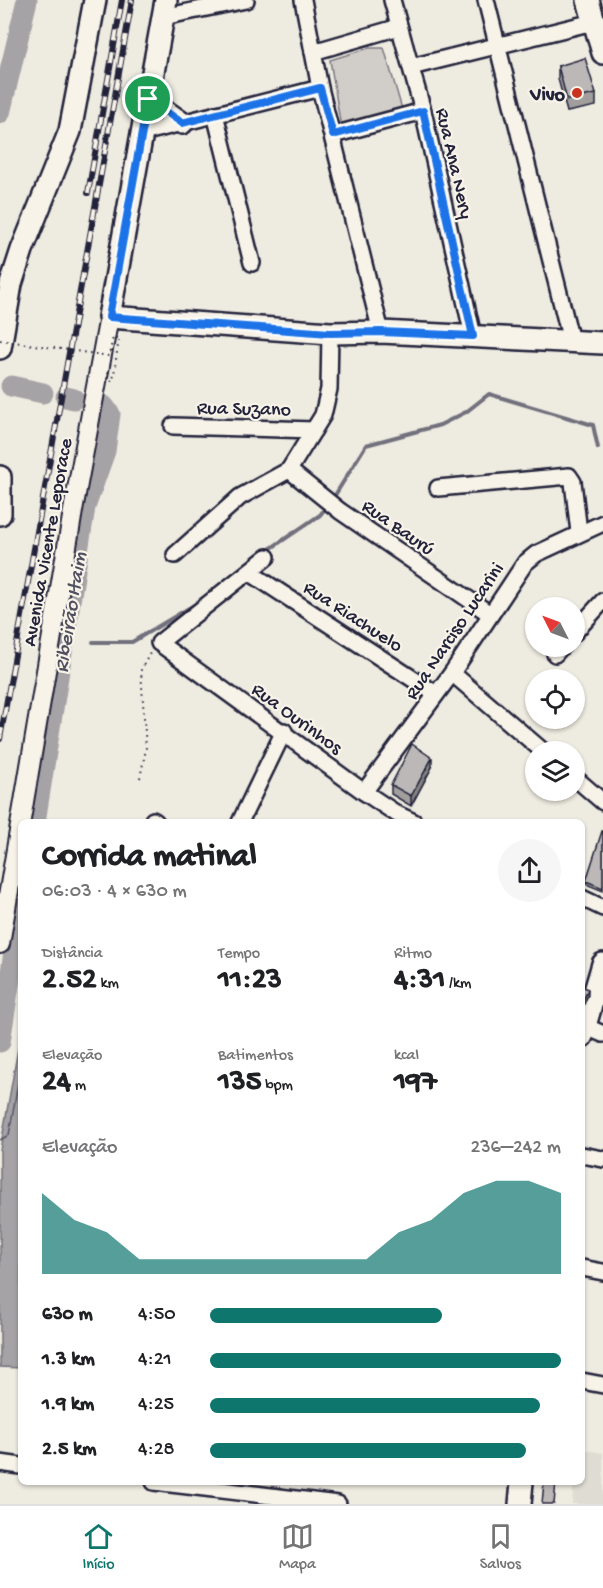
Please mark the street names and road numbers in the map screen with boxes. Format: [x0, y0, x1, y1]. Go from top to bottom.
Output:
street label: Rua Ana Nery [429, 106, 477, 222]
street label: Rua Suzano [197, 398, 291, 423]
street label: Avenida Vicente Leporace [20, 436, 79, 648]
street label: Rua Baurú [356, 496, 438, 562]
street label: Rua Narciso Lucarini [402, 559, 510, 705]
street label: Rua Riachuelo [298, 577, 406, 659]
street label: Rua Ourinhos [246, 679, 346, 761]

